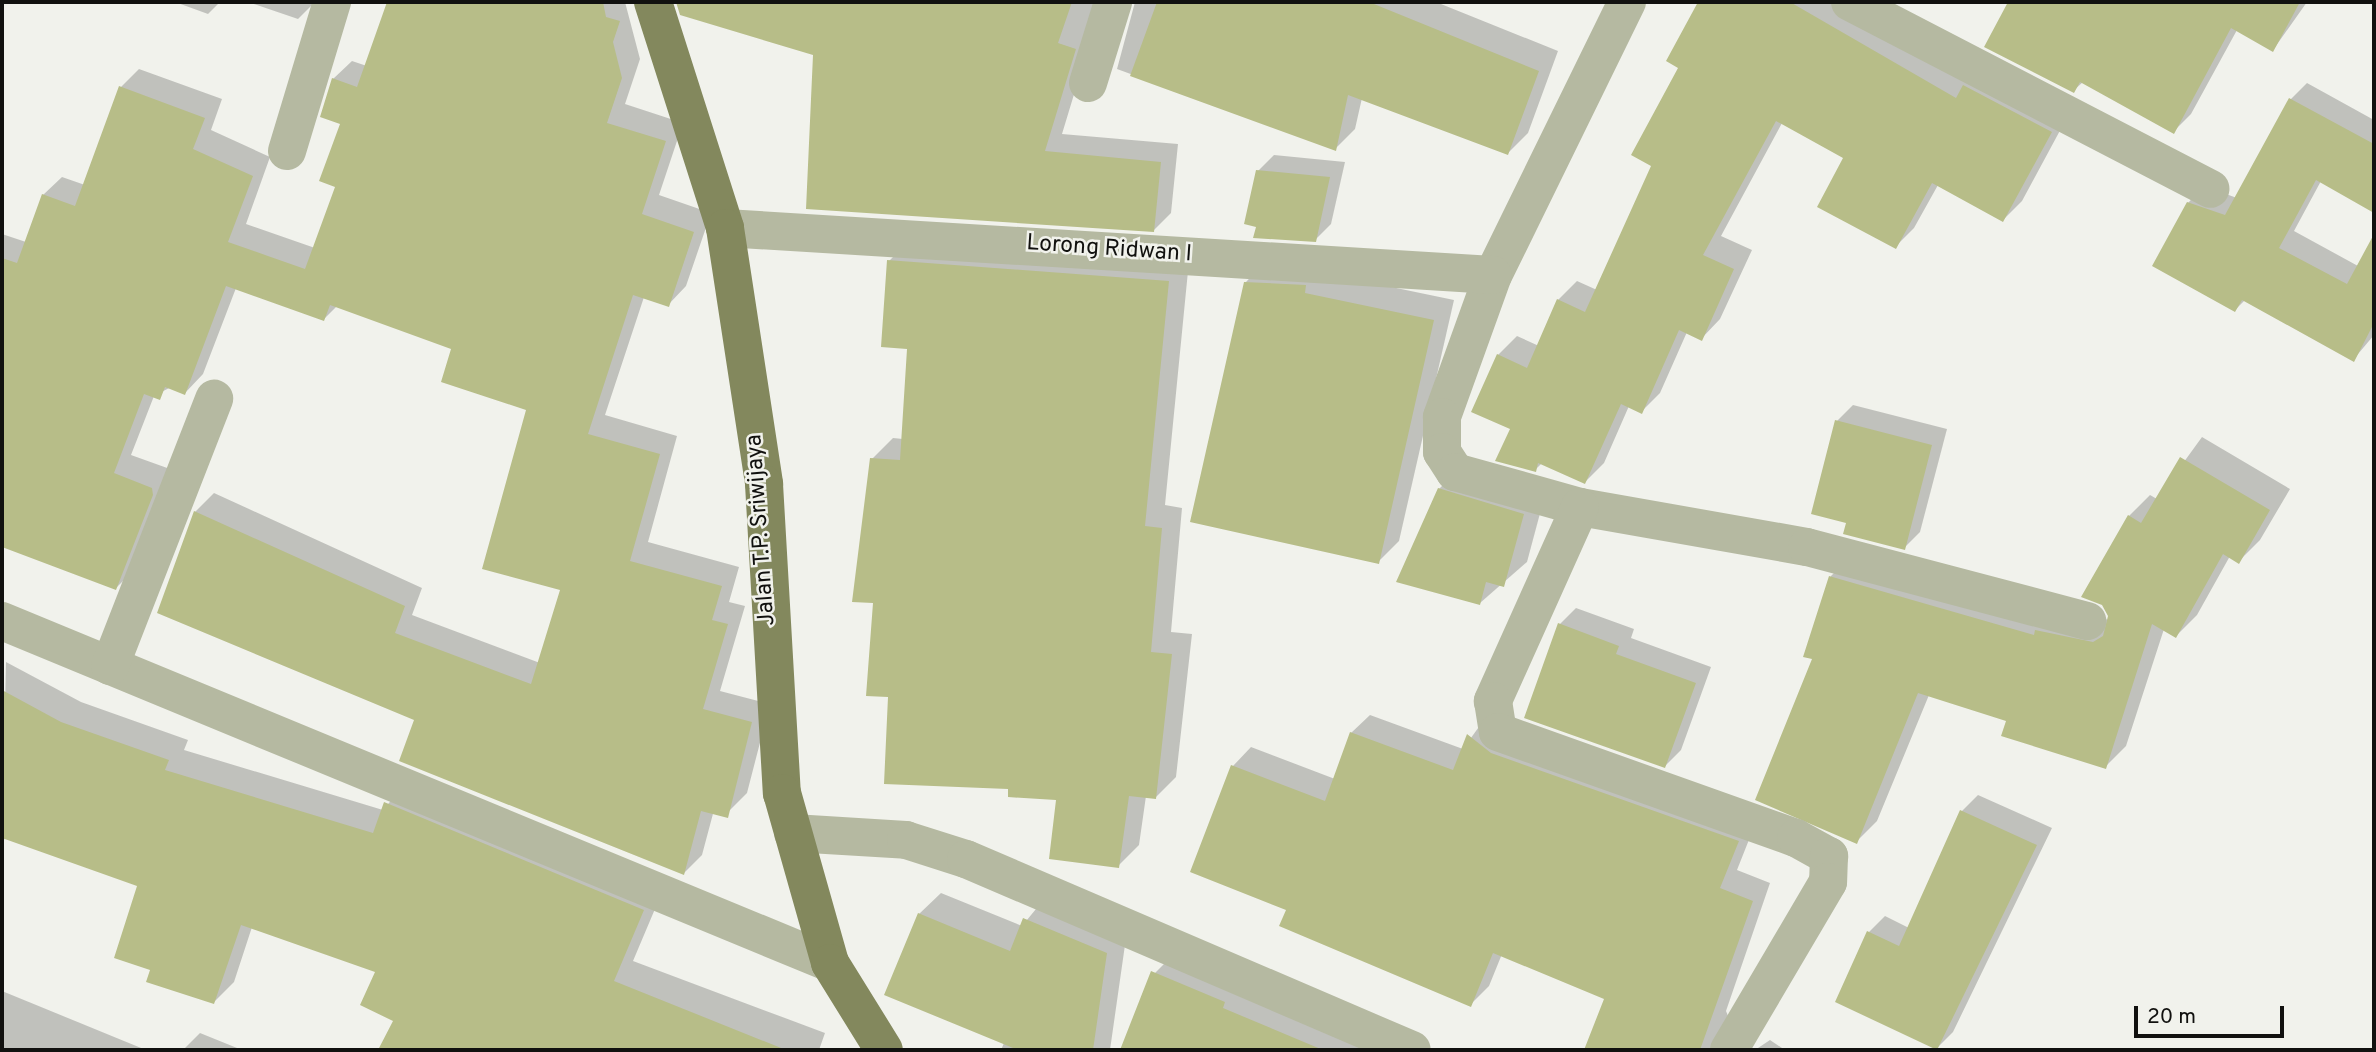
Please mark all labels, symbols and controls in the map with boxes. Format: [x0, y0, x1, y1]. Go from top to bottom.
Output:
street label: Lorong Ridwan I [1025, 230, 1193, 270]
street label: Jalan T.P. Sriwijaya [742, 433, 782, 627]
scale bar [2138, 992, 2288, 1036]
text: 20 m [2147, 1004, 2196, 1031]

